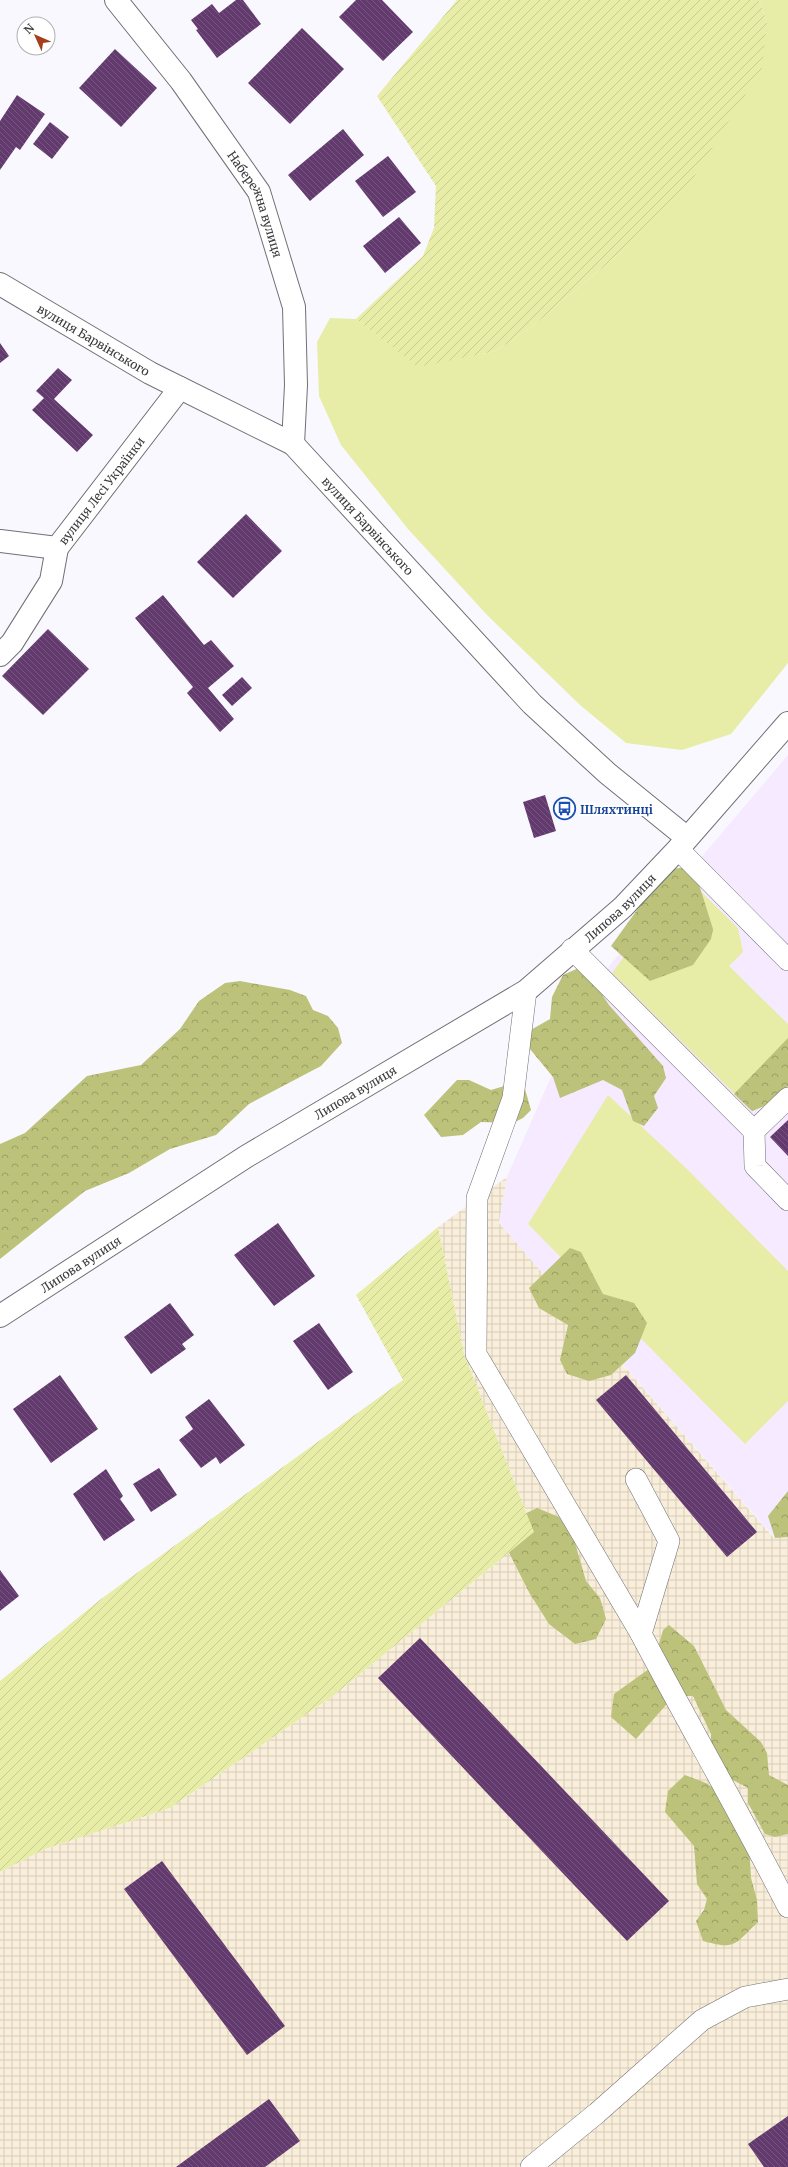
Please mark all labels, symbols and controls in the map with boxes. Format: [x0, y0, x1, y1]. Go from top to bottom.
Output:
north arrow [16, 16, 56, 56]
text: N [21, 21, 37, 37]
street label: Набережна вулиця [225, 148, 286, 259]
street label: вулиця Барвінського [35, 300, 153, 379]
street label: вулиця Лесі Українки [55, 434, 147, 547]
street label: вулиця Барвінського [319, 473, 417, 578]
bus stop icon: Шляхтинці [552, 796, 578, 822]
place label: Шляхтинці [580, 802, 653, 817]
street label: Липова вулиця [581, 870, 658, 945]
street label: Липова вулиця [311, 1062, 399, 1122]
street label: Липова вулиця [38, 1232, 124, 1295]

